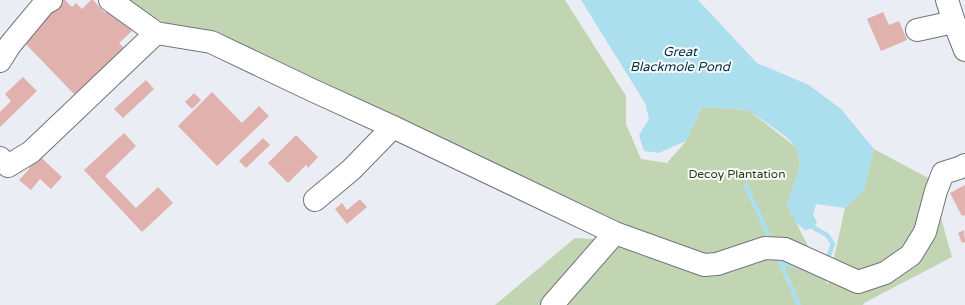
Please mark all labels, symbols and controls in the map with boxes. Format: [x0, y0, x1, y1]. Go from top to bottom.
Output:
water label: Great Blackmole Pond [630, 44, 732, 75]
park label: Decoy Plantation [689, 167, 785, 181]

